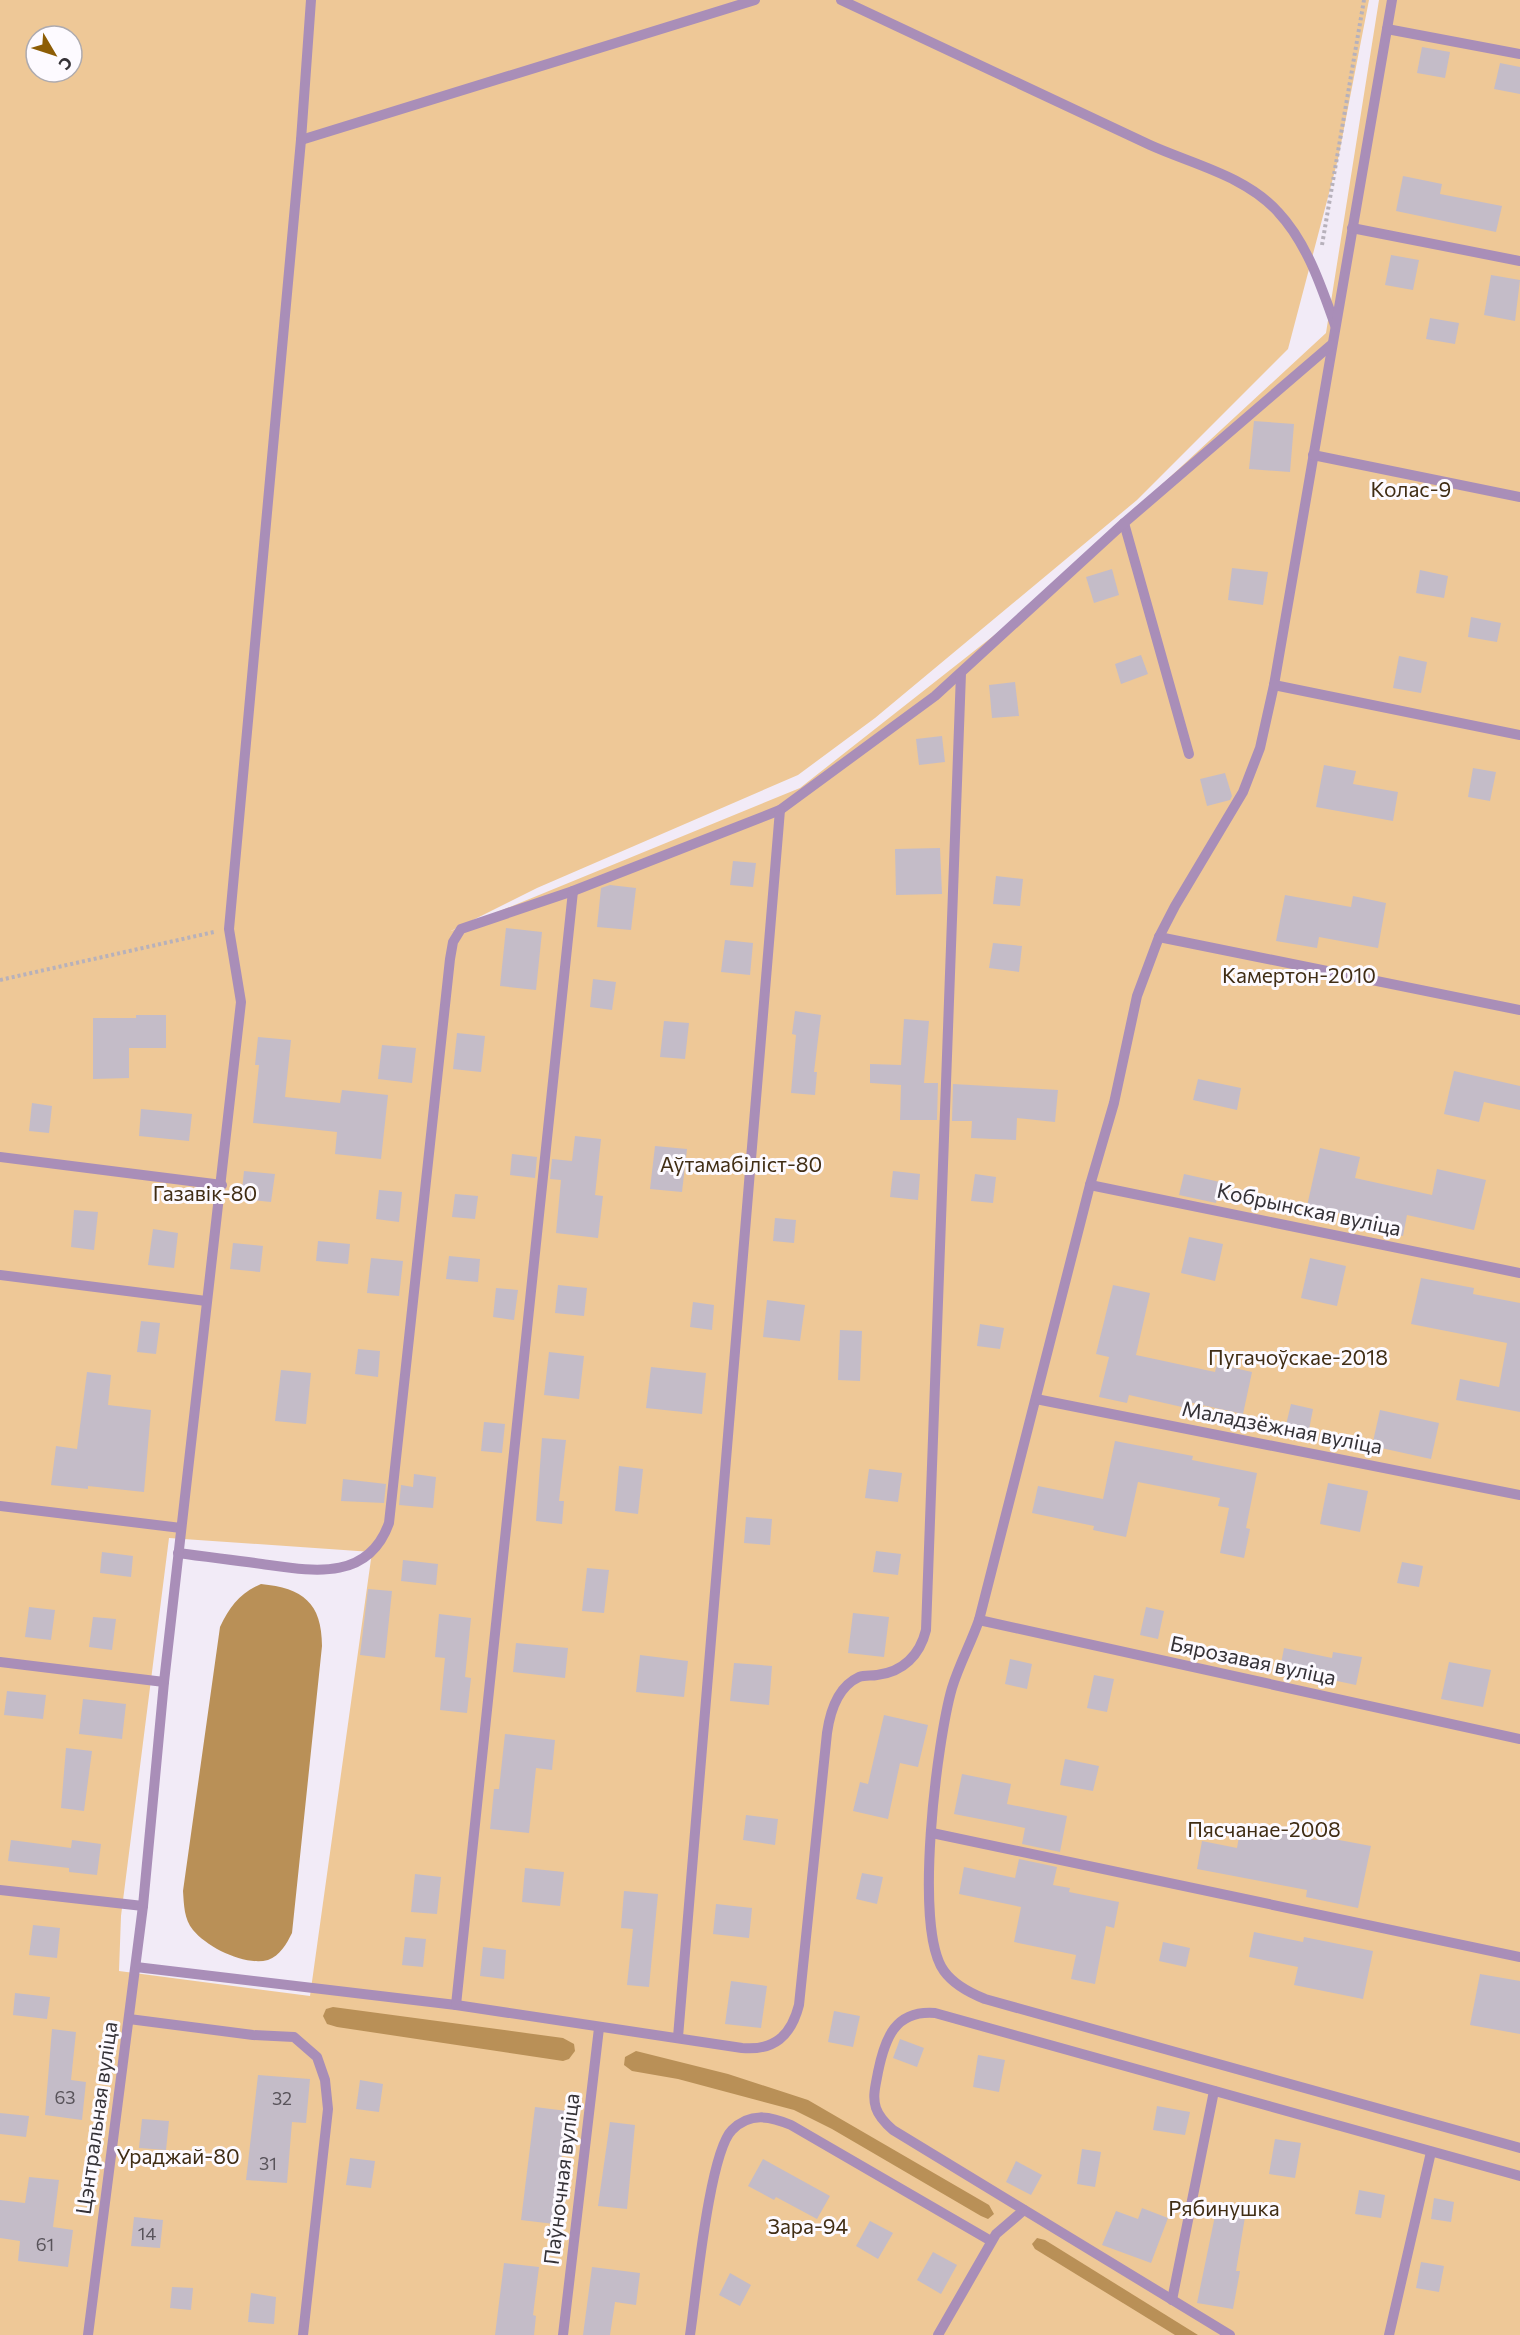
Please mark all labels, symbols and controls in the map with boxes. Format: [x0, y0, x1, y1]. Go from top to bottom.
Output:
north arrow [24, 24, 84, 84]
text: С [55, 54, 77, 74]
park label: Колас-9 [1371, 476, 1451, 501]
park label: Камертон-2010 [1222, 962, 1376, 987]
park label: Аўтамабіліст-80 [660, 1151, 822, 1176]
street label: Кобрынская вуліца [1215, 1177, 1404, 1240]
park label: Газавік-80 [153, 1180, 257, 1205]
park label: Пугачоўскае-2018 [1208, 1344, 1388, 1369]
street label: Маладзёжная вуліца [1180, 1395, 1385, 1458]
street label: Бярозавая вуліца [1168, 1630, 1339, 1689]
park label: Пясчанае-2008 [1187, 1816, 1341, 1841]
street label: Цэнтральная вуліца [70, 2020, 121, 2216]
house number: 63 [54, 2086, 76, 2108]
house number: 32 [272, 2087, 292, 2109]
street label: Паўночная вуліца [538, 2092, 583, 2266]
park label: Ураджай-80 [116, 2143, 240, 2168]
house number: 31 [259, 2152, 277, 2174]
park label: Рябинушка [1168, 2195, 1280, 2220]
park label: Зара-94 [768, 2213, 849, 2238]
house number: 14 [138, 2222, 156, 2244]
house number: 61 [36, 2233, 54, 2255]

